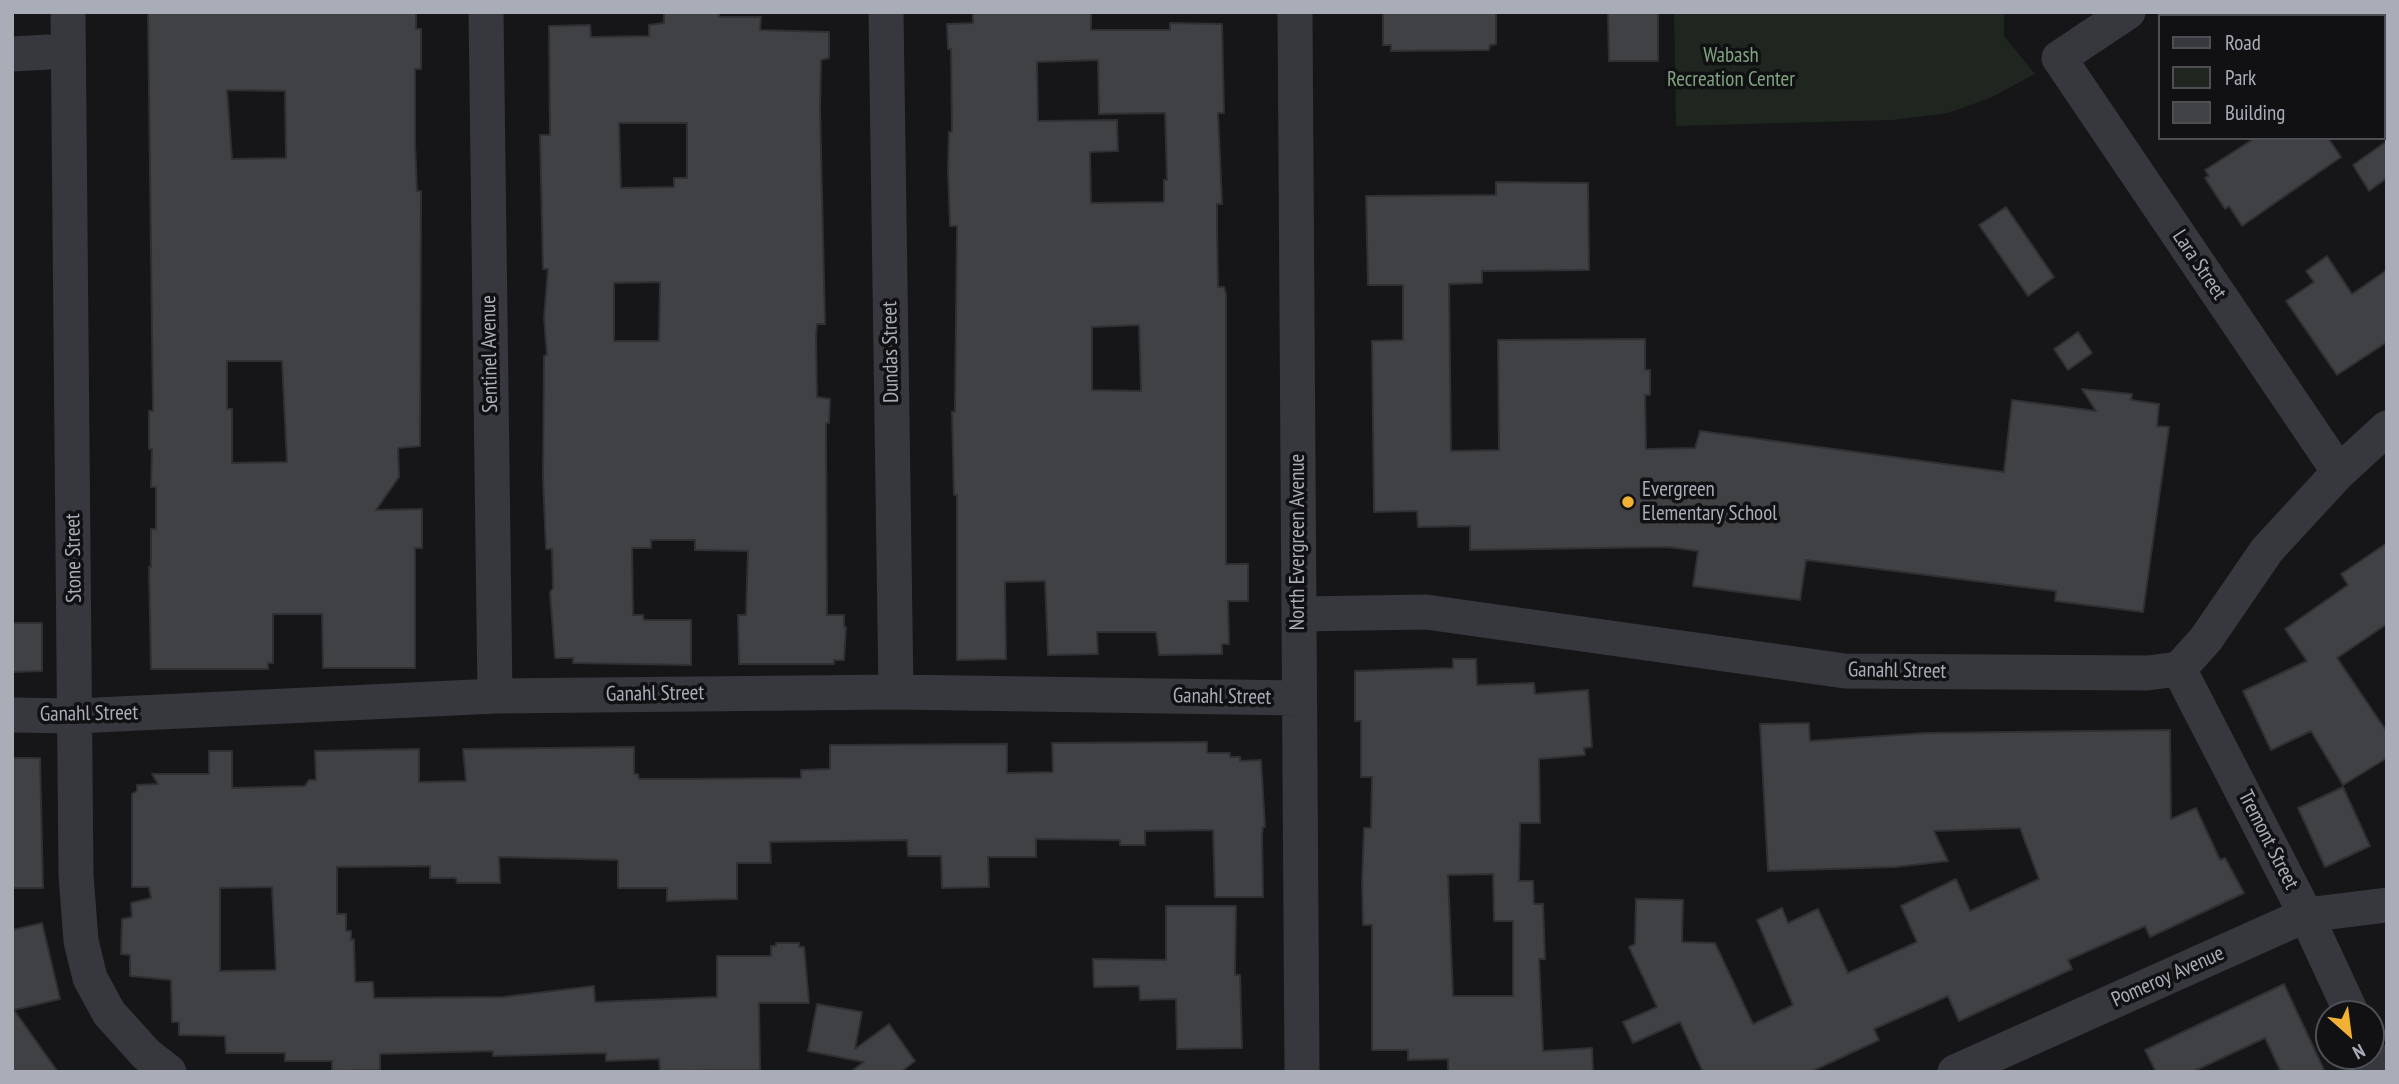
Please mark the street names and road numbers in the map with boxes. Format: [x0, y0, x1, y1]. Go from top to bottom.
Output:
street label: Lara Street [2166, 225, 2232, 305]
street label: Sentinel Avenue [476, 295, 504, 413]
street label: Dundas Street [878, 301, 904, 403]
street label: North Evergreen Avenue [1285, 454, 1311, 630]
street label: Stone Street [61, 513, 87, 603]
street label: Ganahl Street [1848, 658, 1946, 684]
street label: Ganahl Street [606, 681, 704, 707]
street label: Ganahl Street [1173, 684, 1271, 710]
street label: Ganahl Street [40, 701, 138, 727]
street label: Tremont Street [2232, 786, 2304, 894]
street label: Pomeroy Avenue [2108, 941, 2228, 1013]

